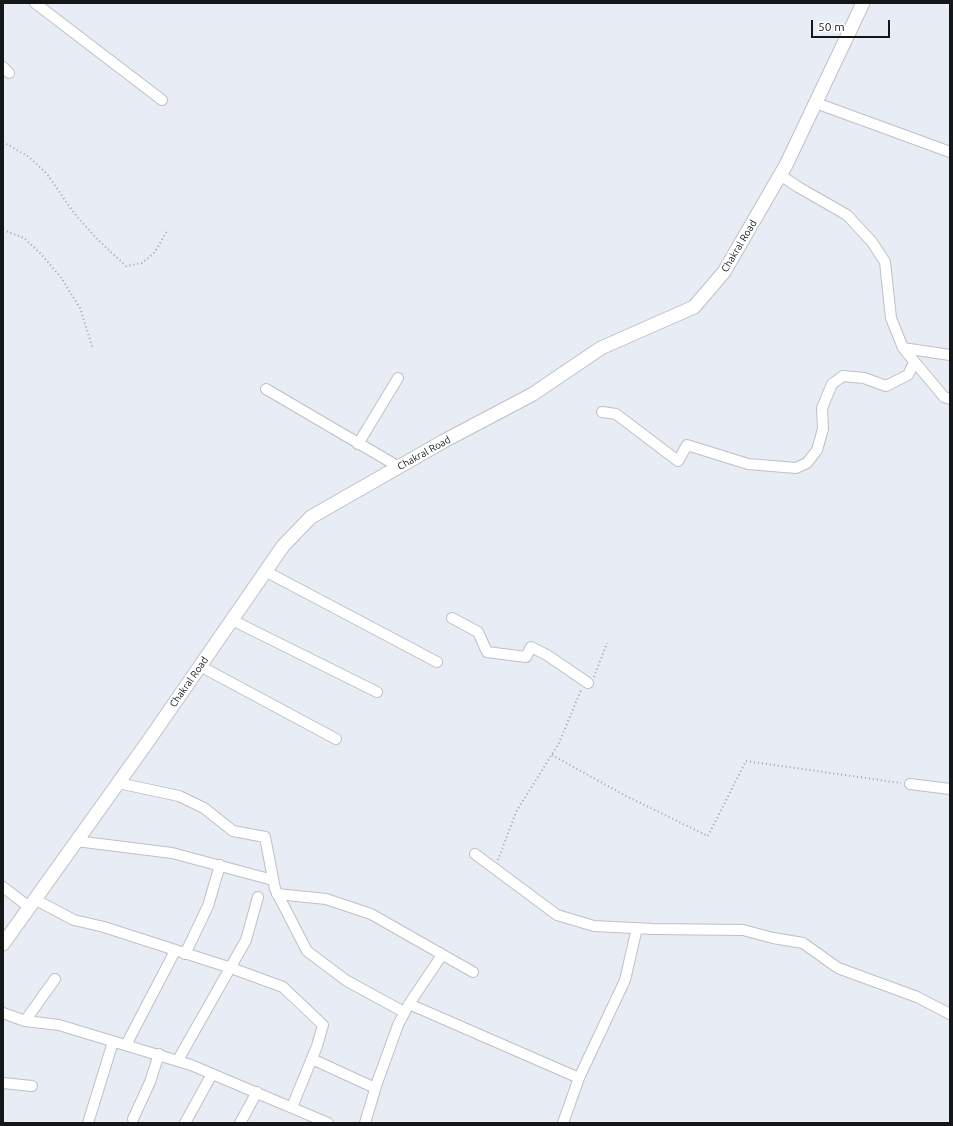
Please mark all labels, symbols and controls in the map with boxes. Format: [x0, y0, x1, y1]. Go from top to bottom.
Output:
scale bar [813, 12, 892, 38]
text: 50 m [818, 20, 845, 33]
street label: Chakral Road [719, 218, 759, 274]
street label: Chakral Road [395, 433, 453, 473]
street label: Chakral Road [167, 654, 211, 710]

